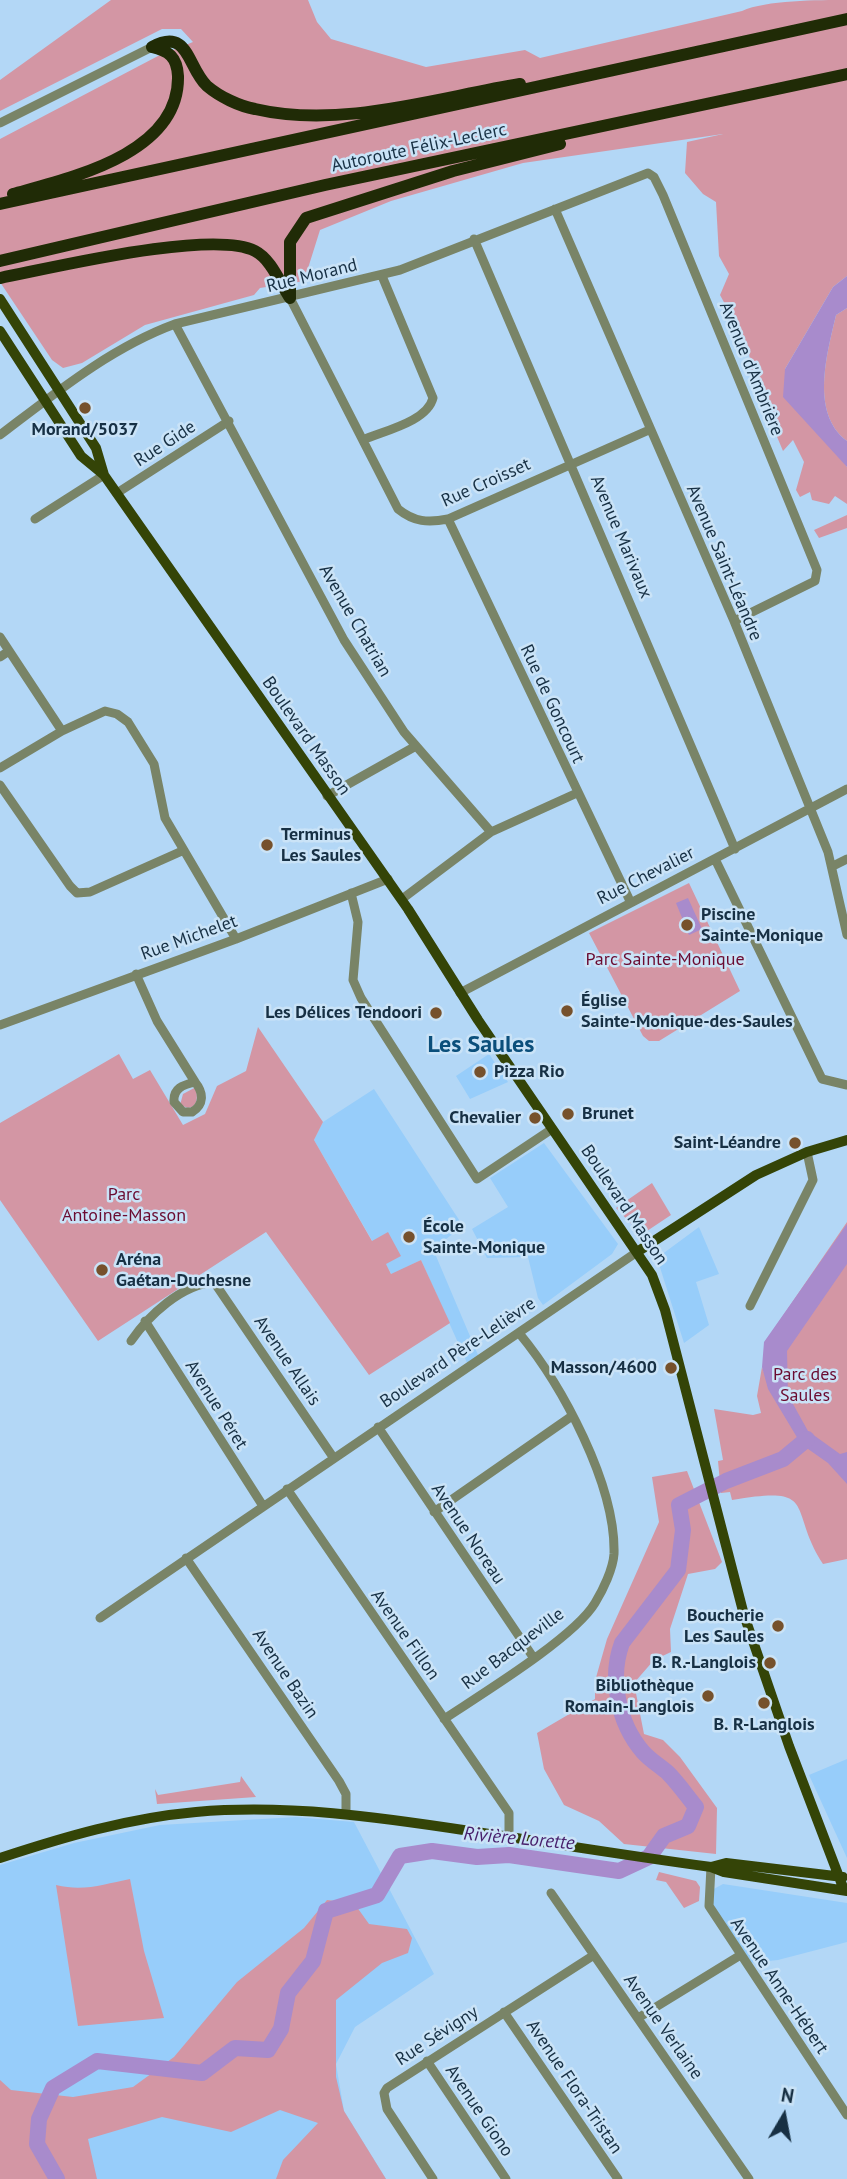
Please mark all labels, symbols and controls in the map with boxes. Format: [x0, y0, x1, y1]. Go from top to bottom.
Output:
street label: Autoroute Félix-Leclerc [329, 119, 509, 177]
street label: Rue Morand [264, 254, 360, 298]
street label: Avenue d'Ambrière [714, 299, 788, 439]
marker: Morand/5037 [77, 400, 93, 416]
street label: Rue Gide [130, 416, 200, 472]
place label: Morand/5037 [32, 419, 138, 441]
street label: Rue Croisset [438, 454, 534, 512]
street label: Avenue Marivaux [585, 472, 657, 602]
street label: Avenue Saint-Léandre [681, 482, 767, 644]
street label: Avenue Chatrian [314, 561, 396, 681]
street label: Rue de Goncourt [515, 641, 589, 767]
street label: Boulevard Masson [257, 673, 355, 799]
place label: Terminus Les Saules [281, 824, 361, 866]
marker: Terminus Les Saules [259, 837, 275, 853]
street label: Rue Chevalier [594, 842, 698, 910]
place label: Piscine Sainte-Monique [701, 904, 823, 946]
street label: Rue Michelet [138, 911, 240, 965]
marker: Piscine Sainte-Monique [679, 917, 695, 933]
park label: Parc Sainte-Monique [585, 949, 745, 971]
place label: Église Sainte-Monique-des-Saules [581, 990, 793, 1032]
place label: Les Délices Tendoori [265, 1002, 422, 1024]
marker: Église Sainte-Monique-des-Saules [559, 1003, 575, 1019]
marker: Les Délices Tendoori [428, 1005, 444, 1021]
district label: Les Saules [428, 1031, 534, 1059]
place label: Pizza Rio [494, 1061, 564, 1083]
marker: Pizza Rio [472, 1064, 488, 1080]
place label: Brunet [582, 1103, 634, 1125]
marker: Brunet [560, 1106, 576, 1122]
place label: Chevalier [449, 1107, 521, 1129]
marker: Chevalier [527, 1110, 543, 1126]
place label: Saint-Léandre [674, 1132, 781, 1154]
marker: Saint-Léandre [787, 1135, 803, 1151]
street label: Boulevard Masson [576, 1141, 672, 1269]
park label: Parc Antoine-Masson [62, 1184, 186, 1226]
place label: École Sainte-Monique [423, 1216, 545, 1258]
marker: École Sainte-Monique [401, 1229, 417, 1245]
place label: Aréna Gaétan-Duchesne [116, 1249, 251, 1292]
marker: Aréna Gaétan-Duchesne [94, 1262, 110, 1278]
street label: Boulevard Père-Lelièvre [376, 1293, 540, 1413]
street label: Avenue Allais [249, 1312, 325, 1410]
street label: Avenue Péret [180, 1356, 252, 1454]
place label: Masson/4600 [551, 1357, 657, 1379]
marker: Masson/4600 [663, 1360, 679, 1376]
park label: Parc des Saules [773, 1364, 837, 1406]
street label: Avenue Noreau [426, 1480, 510, 1588]
street label: Avenue Fillon [366, 1586, 444, 1684]
street label: Rue Bacqueville [458, 1603, 568, 1695]
place label: Boucherie Les Saules [684, 1605, 764, 1648]
marker: Boucherie Les Saules [770, 1618, 786, 1634]
street label: Avenue Bazin [247, 1625, 323, 1723]
place label: B. R.-Langlois [652, 1652, 756, 1674]
marker: B. R.-Langlois [762, 1655, 778, 1671]
place label: Bibliothèque Romain-Langlois [565, 1675, 694, 1718]
marker: Bibliothèque Romain-Langlois [700, 1688, 716, 1704]
marker: B. R-Langlois [756, 1695, 772, 1711]
place label: B. R-Langlois [713, 1714, 815, 1736]
water label: Rivière Lorette [462, 1823, 576, 1855]
street label: Avenue Anne-Hébert [725, 1914, 833, 2058]
street label: Avenue Verlaine [619, 1970, 707, 2084]
street label: Rue Sévigny [392, 2001, 482, 2071]
street label: Avenue Flora-Tristan [521, 2016, 627, 2158]
street label: Avenue Giono [440, 2061, 518, 2161]
north arrow [749, 2081, 819, 2151]
text: N [779, 2082, 796, 2108]

